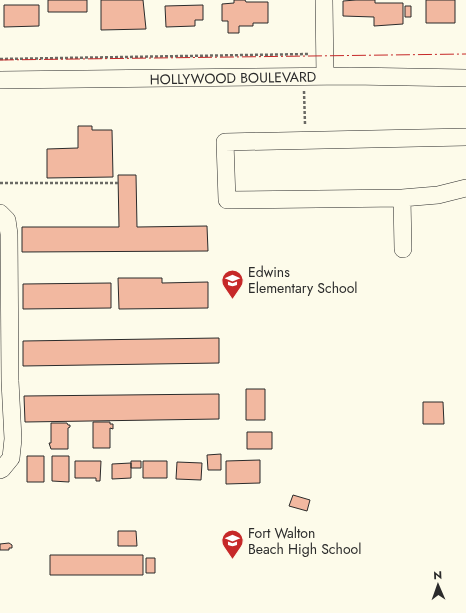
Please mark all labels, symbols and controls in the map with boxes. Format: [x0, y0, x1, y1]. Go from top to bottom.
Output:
street label: HOLLYWOOD BOULEVARD [150, 67, 316, 89]
place label: Edwins Elementary School [248, 262, 358, 298]
school or university icon: Edwins Elementary School [220, 267, 246, 300]
place label: Fort Walton Beach High School [248, 523, 361, 559]
school or university icon: Fort Walton Beach High School [220, 528, 246, 561]
north arrow [418, 565, 458, 605]
text: N [433, 567, 442, 583]

